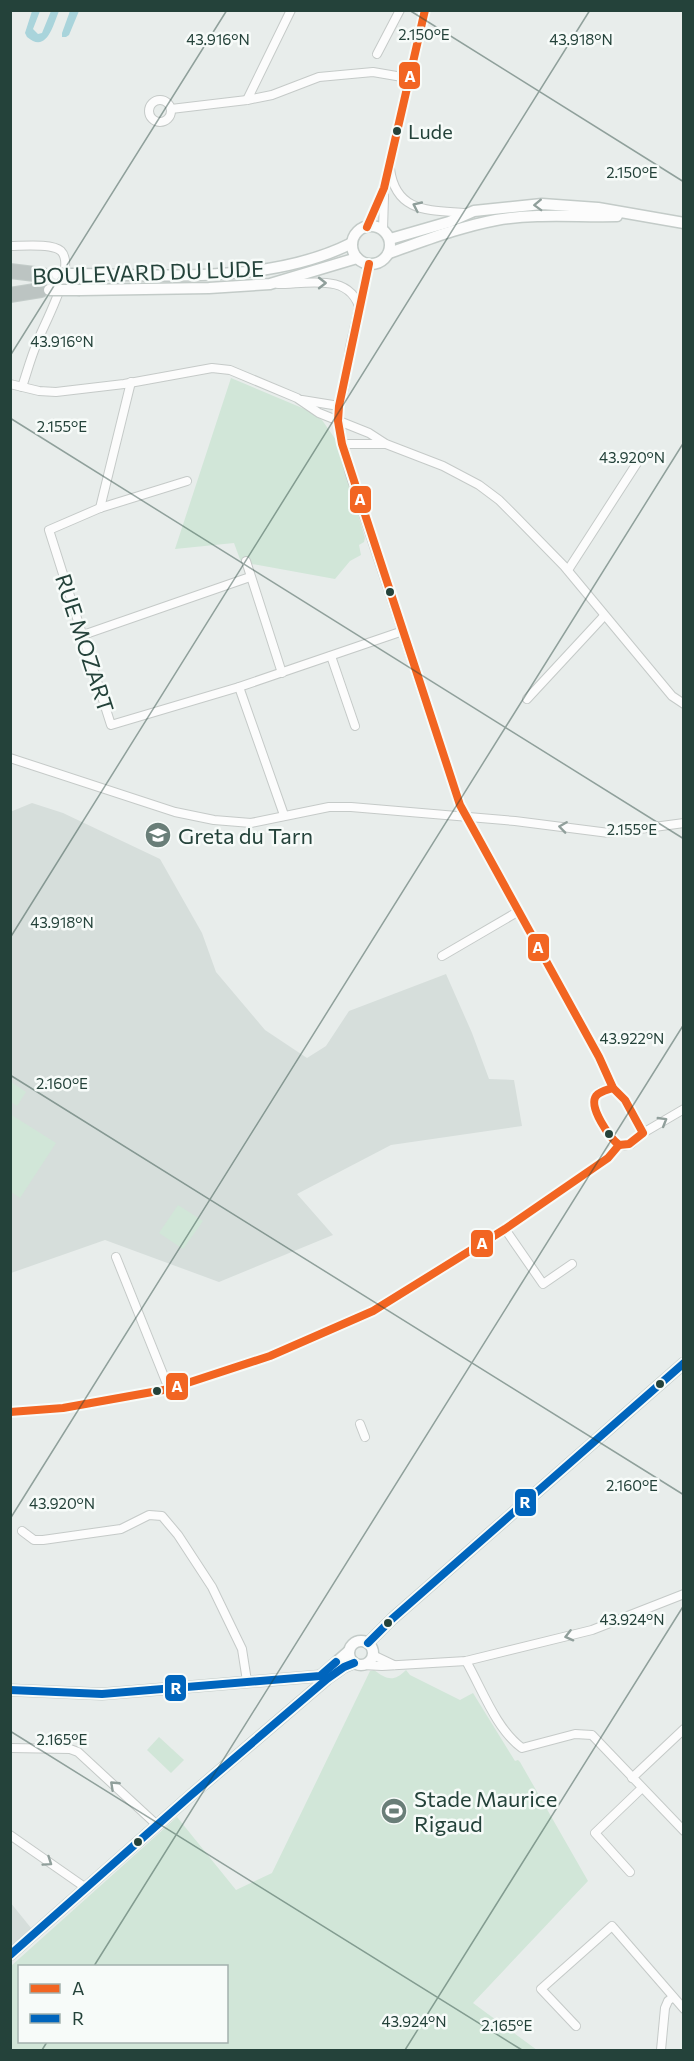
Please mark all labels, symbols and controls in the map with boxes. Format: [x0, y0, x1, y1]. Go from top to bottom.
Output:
text: 2.150°E [398, 25, 450, 43]
text: 43.916°N [186, 30, 250, 48]
text: 43.918°N [549, 30, 613, 48]
line badge: A [398, 61, 421, 90]
text: A [404, 66, 416, 85]
place label: Lude [408, 119, 453, 143]
marker: Lude [391, 125, 403, 137]
text: 2.150°E [606, 163, 658, 181]
one-way arrow [534, 199, 543, 211]
one-way arrow [413, 201, 424, 213]
street label: BOULEVARD DU LUDE [32, 254, 264, 290]
one-way arrow [318, 277, 327, 289]
text: 43.916°N [30, 332, 94, 350]
text: 2.155°E [37, 417, 87, 435]
text: 43.920°N [599, 448, 665, 466]
line badge: A [349, 485, 372, 514]
text: A [354, 489, 366, 508]
street label: RUE MOZART [50, 570, 120, 716]
unlabelled marker [384, 586, 396, 598]
school or university icon: Greta du Tarn [143, 820, 173, 850]
text: 2.155°E [607, 820, 657, 838]
place label: Greta du Tarn [178, 822, 313, 849]
one-way arrow [558, 822, 568, 834]
text: 43.918°N [30, 913, 94, 931]
line badge: A [527, 933, 550, 962]
text: A [532, 937, 544, 956]
text: 43.922°N [600, 1029, 664, 1047]
text: 2.160°E [36, 1074, 88, 1092]
one-way arrow [657, 1116, 667, 1128]
unlabelled marker [603, 1128, 615, 1140]
line badge: A [470, 1229, 494, 1258]
text: A [476, 1233, 488, 1252]
line badge: A [165, 1372, 189, 1401]
text: A [171, 1376, 183, 1395]
unlabelled marker [654, 1378, 666, 1390]
unlabelled marker [151, 1385, 163, 1397]
text: 2.160°E [606, 1476, 658, 1494]
line badge: R [514, 1488, 537, 1517]
text: R [519, 1492, 531, 1511]
text: 43.920°N [29, 1494, 95, 1512]
text: 43.924°N [599, 1610, 665, 1628]
unlabelled marker [382, 1617, 394, 1629]
one-way arrow [565, 1628, 575, 1641]
line badge: R [164, 1674, 187, 1702]
text: R [170, 1678, 182, 1697]
text: 2.165°E [37, 1730, 87, 1748]
one-way arrow [110, 1781, 121, 1792]
place label: Stade Maurice Rigaud [414, 1785, 557, 1837]
sports icon: Stade Maurice Rigaud [379, 1796, 409, 1826]
unlabelled marker [132, 1836, 144, 1848]
one-way arrow [42, 1855, 53, 1866]
legend [18, 1965, 228, 2043]
text: A [72, 1977, 84, 1999]
text: R [72, 2007, 84, 2029]
text: 43.924°N [381, 2012, 447, 2030]
text: 2.165°E [482, 2016, 532, 2034]

